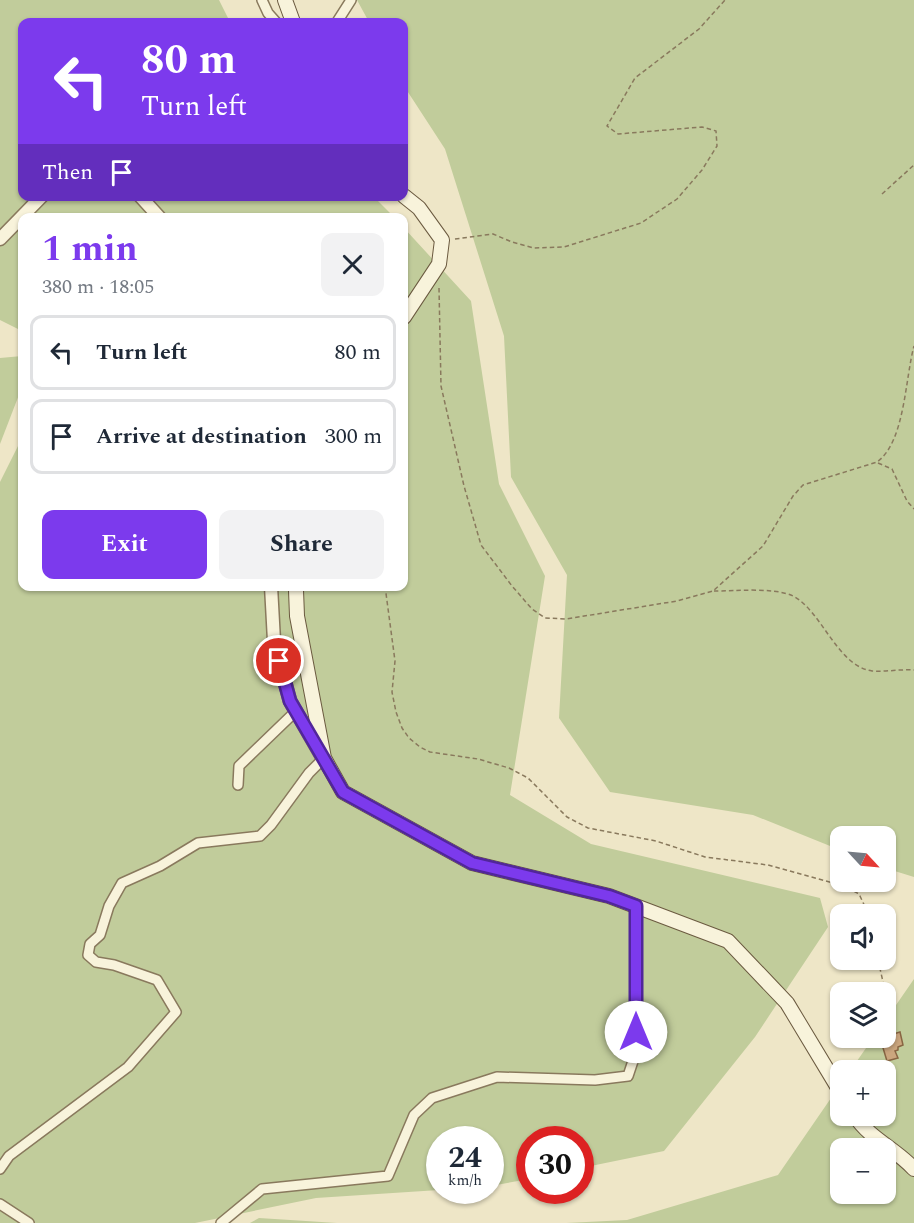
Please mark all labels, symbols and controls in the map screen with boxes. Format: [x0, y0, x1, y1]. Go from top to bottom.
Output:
text: 80 m [141, 29, 236, 92]
icon: left [42, 42, 120, 120]
text: Turn left [141, 86, 247, 128]
text: Then [42, 156, 93, 189]
icon: arrive [105, 156, 138, 189]
text: 1 min [42, 222, 138, 277]
button: close [321, 233, 384, 296]
text: 380 m · 18:05 [42, 272, 154, 302]
icon: left [45, 336, 78, 369]
text: Turn left [96, 336, 188, 369]
text: 80 m [335, 336, 381, 369]
icon: arrive [45, 420, 78, 453]
text: Arrive at destination [96, 420, 307, 453]
text: 300 m [325, 420, 382, 453]
button: Exit [42, 510, 207, 579]
button: Share [219, 510, 384, 579]
pin [253, 635, 304, 686]
icon: arrive [262, 644, 295, 677]
north arrow [830, 826, 896, 892]
map controls [830, 826, 896, 1204]
button: sound [830, 904, 896, 970]
button: layers [830, 982, 896, 1048]
position arrow [604, 1000, 668, 1064]
button: + [830, 1060, 896, 1126]
speed limit sign: 30 [516, 1126, 594, 1204]
text: 24 [448, 1135, 482, 1181]
button: − [830, 1138, 896, 1204]
text: km/h [448, 1169, 482, 1192]

